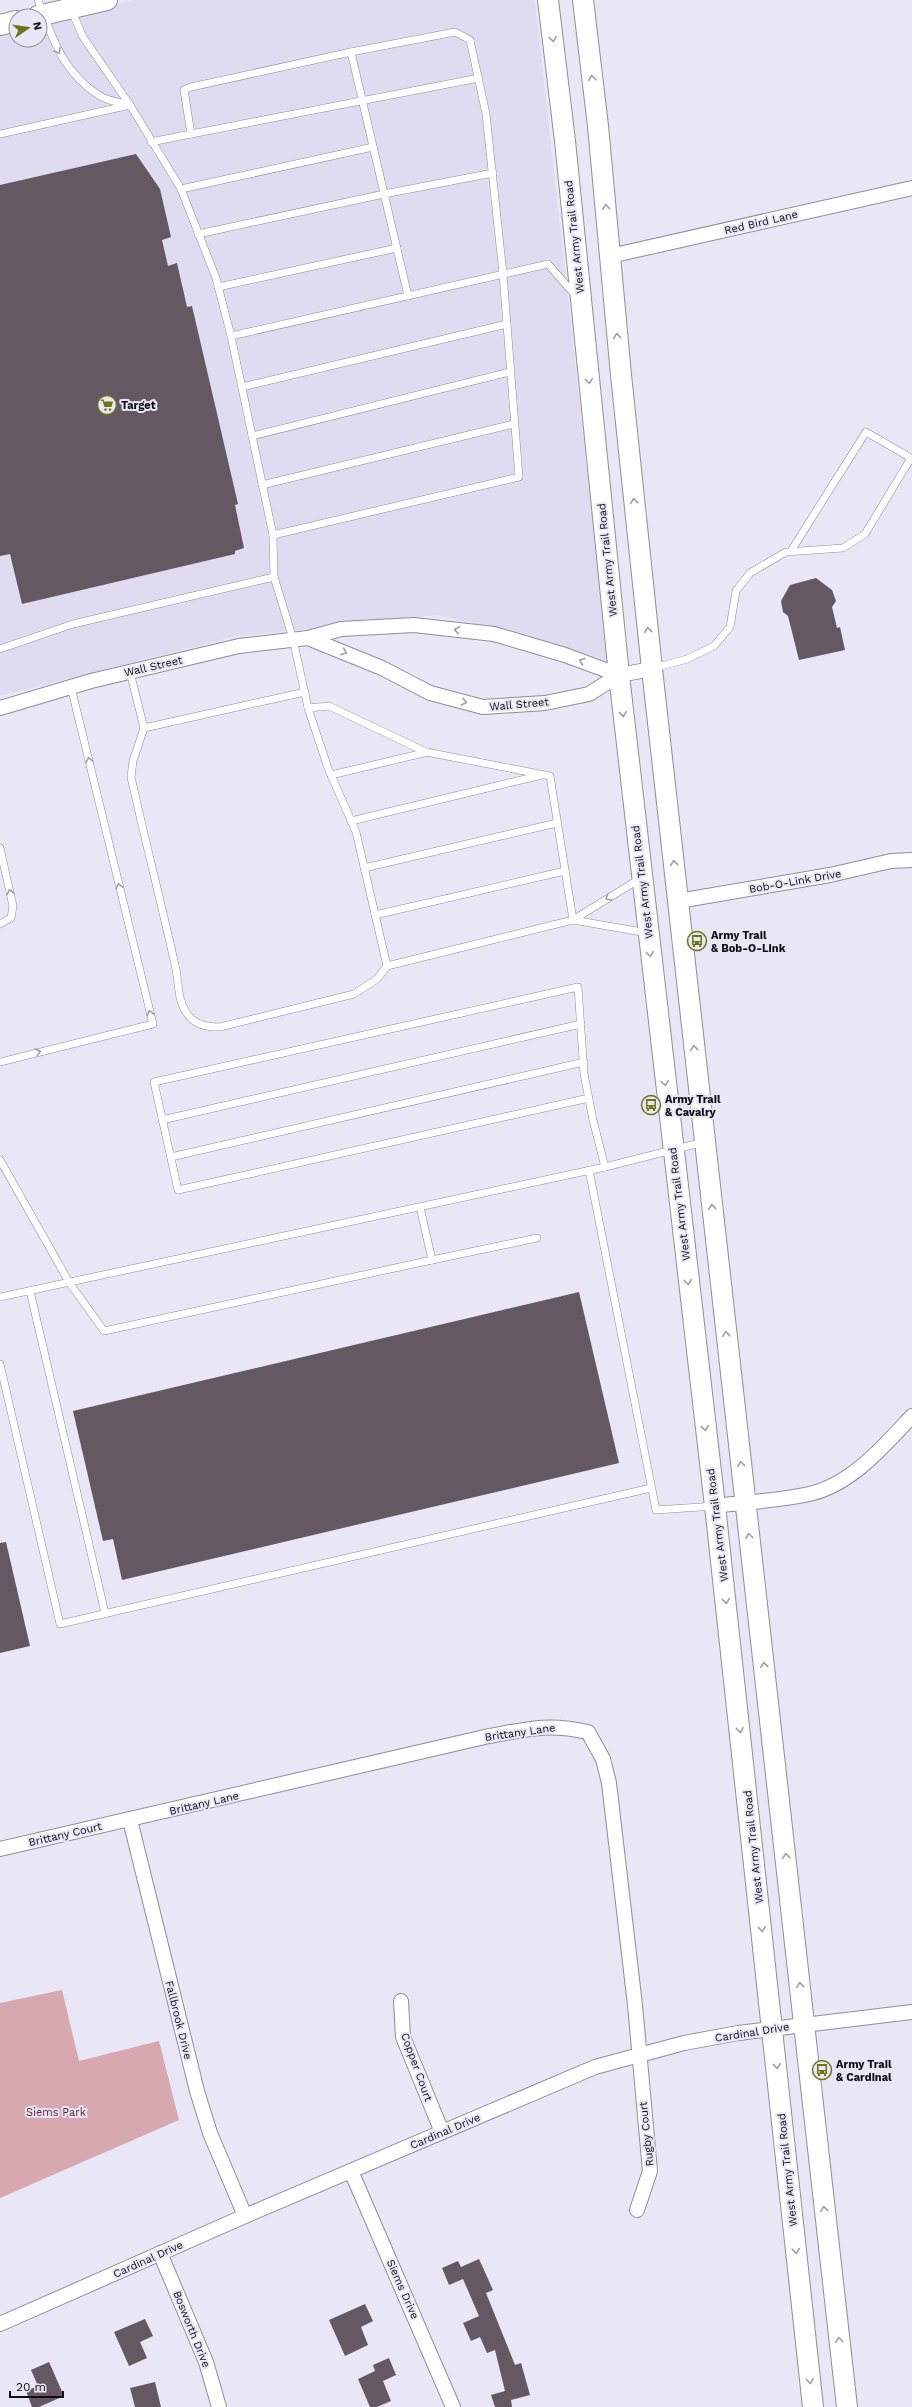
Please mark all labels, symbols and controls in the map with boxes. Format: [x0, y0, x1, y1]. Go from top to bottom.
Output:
north arrow [8, 8, 48, 48]
text: N [30, 20, 45, 31]
one-way arrow [548, 36, 557, 42]
one-way arrow [54, 47, 61, 54]
one-way arrow [588, 74, 597, 81]
street label: West Army Trail Road [562, 180, 587, 294]
one-way arrow [601, 204, 610, 210]
street label: Red Bird Lane [723, 208, 799, 237]
one-way arrow [613, 333, 622, 339]
one-way arrow [584, 378, 593, 384]
supermarket icon: Target [96, 394, 118, 416]
place label: Target [121, 399, 156, 412]
one-way arrow [630, 498, 639, 504]
street label: West Army Trail Road [595, 503, 620, 617]
one-way arrow [453, 626, 460, 635]
one-way arrow [643, 627, 652, 633]
one-way arrow [341, 647, 348, 655]
street label: Wall Street [123, 653, 184, 680]
one-way arrow [579, 658, 586, 666]
street label: Wall Street [489, 695, 550, 714]
one-way arrow [460, 697, 467, 705]
one-way arrow [618, 711, 627, 717]
one-way arrow [85, 757, 93, 763]
street label: West Army Trail Road [629, 824, 656, 939]
one-way arrow [670, 860, 679, 866]
street label: Bob-O-Link Drive [748, 867, 842, 896]
one-way arrow [116, 883, 124, 890]
one-way arrow [6, 889, 14, 895]
one-way arrow [605, 894, 612, 901]
place label: Army Trail & Bob-O-Link [711, 929, 786, 955]
bus stop icon: Army Trail & Bob-O-Link [686, 930, 708, 952]
one-way arrow [645, 951, 654, 957]
one-way arrow [146, 1010, 155, 1017]
one-way arrow [690, 1045, 699, 1051]
one-way arrow [35, 1049, 41, 1057]
one-way arrow [660, 1080, 669, 1087]
place label: Army Trail & Cavalry [665, 1093, 721, 1119]
bus stop icon: Army Trail & Cavalry [640, 1094, 662, 1116]
street label: West Army Trail Road [666, 1146, 693, 1261]
one-way arrow [707, 1204, 716, 1210]
one-way arrow [683, 1279, 692, 1285]
one-way arrow [722, 1331, 731, 1338]
one-way arrow [700, 1425, 709, 1431]
one-way arrow [736, 1461, 745, 1467]
street label: West Army Trail Road [704, 1467, 731, 1582]
one-way arrow [745, 1533, 754, 1539]
one-way arrow [721, 1598, 730, 1604]
one-way arrow [760, 1662, 769, 1668]
street label: Brittany Lane [484, 1721, 556, 1744]
one-way arrow [735, 1727, 744, 1733]
street label: Brittany Lane [168, 1789, 240, 1818]
street label: West Army Trail Road [741, 1790, 766, 1904]
street label: Brittany Court [27, 1820, 103, 1849]
one-way arrow [781, 1853, 790, 1859]
one-way arrow [757, 1926, 766, 1932]
street label: Fallbrook Drive [162, 1979, 195, 2061]
one-way arrow [796, 1982, 805, 1988]
street label: Cardinal Drive [714, 2020, 790, 2045]
street label: Copper Court [398, 2031, 435, 2104]
place label: Army Trail & Cardinal [836, 2058, 892, 2084]
bus stop icon: Army Trail & Cardinal [811, 2059, 833, 2081]
one-way arrow [772, 2063, 781, 2069]
street label: Rugby Court [637, 2100, 656, 2167]
park label: Siems Park [26, 2106, 86, 2119]
street label: Cardinal Drive [408, 2111, 482, 2152]
street label: West Army Trail Road [775, 2113, 800, 2227]
one-way arrow [820, 2206, 829, 2212]
street label: Cardinal Drive [111, 2238, 185, 2281]
one-way arrow [791, 2248, 800, 2254]
street label: Siems Drive [384, 2257, 421, 2321]
street label: Bosworth Drive [170, 2289, 213, 2369]
one-way arrow [835, 2337, 844, 2344]
scale bar [10, 2373, 63, 2399]
one-way arrow [805, 2378, 814, 2384]
text: 20 m [16, 2380, 46, 2394]

